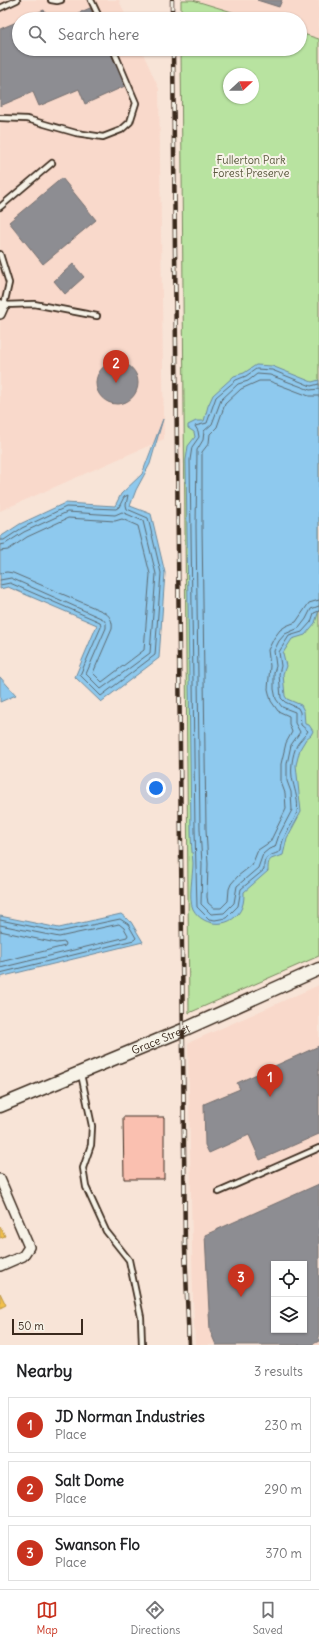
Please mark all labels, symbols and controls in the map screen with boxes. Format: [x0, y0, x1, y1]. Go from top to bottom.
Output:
search box [12, 12, 307, 56]
icon: search [26, 23, 48, 45]
text: Search here [58, 25, 139, 44]
north arrow [223, 68, 259, 104]
park label: Fullerton Park Forest Preserve [213, 153, 289, 180]
pin: 2 [103, 350, 129, 383]
your location [146, 778, 166, 798]
street label: Grace Street [129, 1021, 192, 1058]
pin: 1 [257, 1064, 283, 1097]
map controls [271, 1261, 307, 1333]
button: locate [271, 1261, 307, 1297]
pin: 3 [228, 1264, 254, 1297]
button: layers [271, 1297, 307, 1333]
scale bar [12, 1317, 83, 1336]
text: 50 m [18, 1319, 44, 1333]
text: Nearby [16, 1360, 72, 1382]
text: 3 results [254, 1363, 303, 1380]
text: JD Norman Industries [55, 1407, 205, 1426]
text: 1 [27, 1417, 33, 1434]
text: 230 m [264, 1417, 302, 1434]
text: Place [55, 1426, 86, 1443]
text: Salt Dome [55, 1471, 124, 1490]
text: 2 [26, 1481, 34, 1498]
text: 290 m [264, 1481, 302, 1498]
text: Place [55, 1490, 86, 1507]
text: Swanson Flo [55, 1535, 140, 1554]
text: 3 [26, 1545, 34, 1562]
text: 370 m [265, 1545, 302, 1562]
text: Place [55, 1554, 86, 1571]
tab: Map [36, 1599, 58, 1637]
tab: Directions [131, 1599, 180, 1637]
tab: Saved [253, 1599, 283, 1637]

